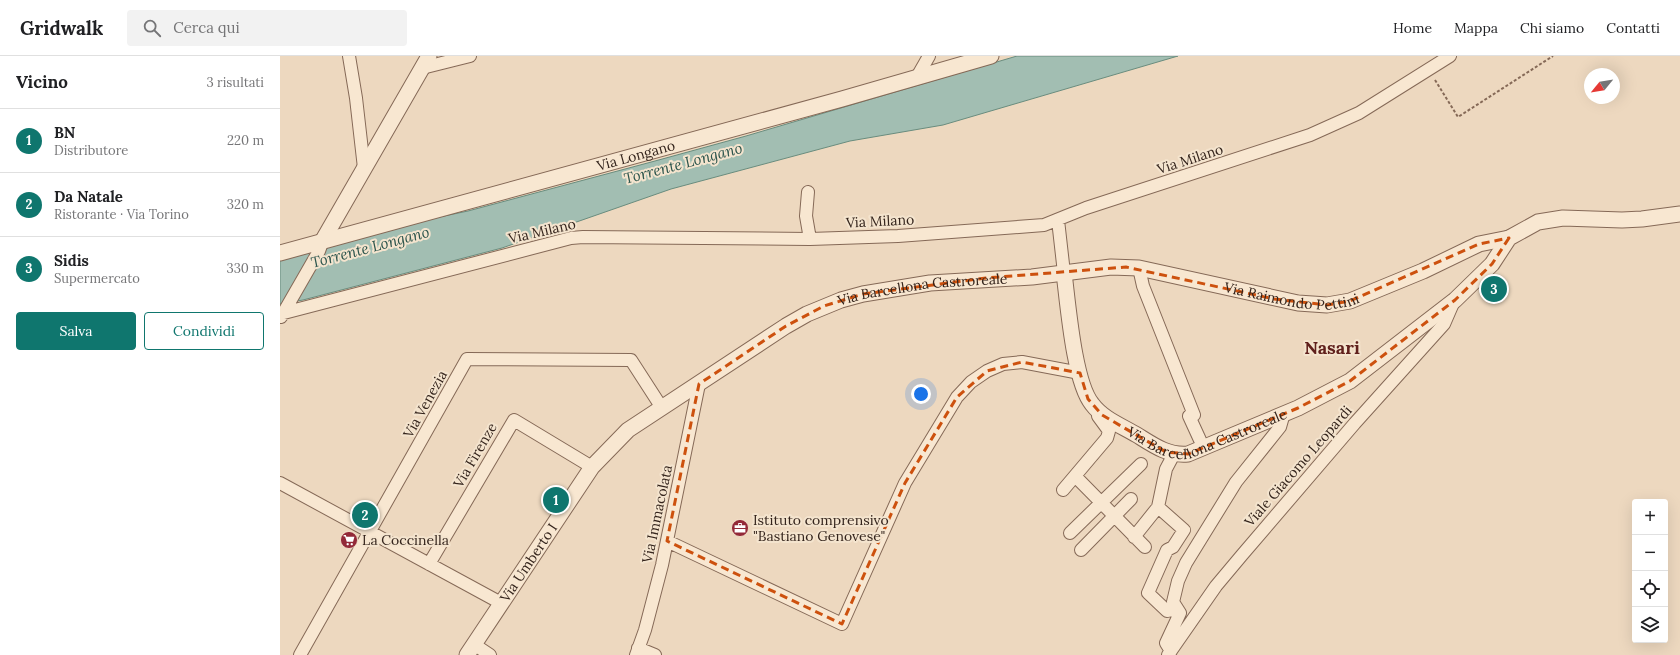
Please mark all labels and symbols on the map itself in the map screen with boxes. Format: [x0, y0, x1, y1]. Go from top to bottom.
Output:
north arrow [1584, 68, 1620, 104]
street label: Via Longano [594, 136, 677, 175]
water label: Torrente Longano [622, 138, 744, 188]
street label: Via Milano [1154, 140, 1225, 178]
street label: Via Milano [844, 210, 915, 232]
street label: Via Milano [506, 215, 577, 248]
water label: Torrente Longano [309, 222, 431, 272]
street label: Via Barcellona Castroreale [835, 269, 1008, 310]
pin: 3 [1481, 274, 1507, 304]
street label: Via Raimondo Pettini [1222, 278, 1362, 314]
district label: Nasari [1304, 336, 1360, 359]
street label: Via Venezia [399, 367, 451, 442]
your location [911, 384, 931, 404]
street label: Viale Giacomo Leopardi [1240, 402, 1356, 531]
street label: Via Barcellona Castroreale [1123, 405, 1290, 463]
street label: Via Firenze [449, 419, 501, 492]
street label: Via Immacolata [638, 463, 676, 566]
pin: 1 [543, 485, 569, 515]
pin: 2 [352, 500, 378, 530]
place label: Istituto comprensivo "Bastiano Genovese" [753, 511, 889, 545]
office icon: Istituto comprensivo "Bastiano Genovese" [730, 518, 750, 538]
street label: Via Umberto I [495, 520, 561, 606]
supermarket icon: La Coccinella [339, 530, 359, 550]
place label: La Coccinella [362, 531, 449, 549]

